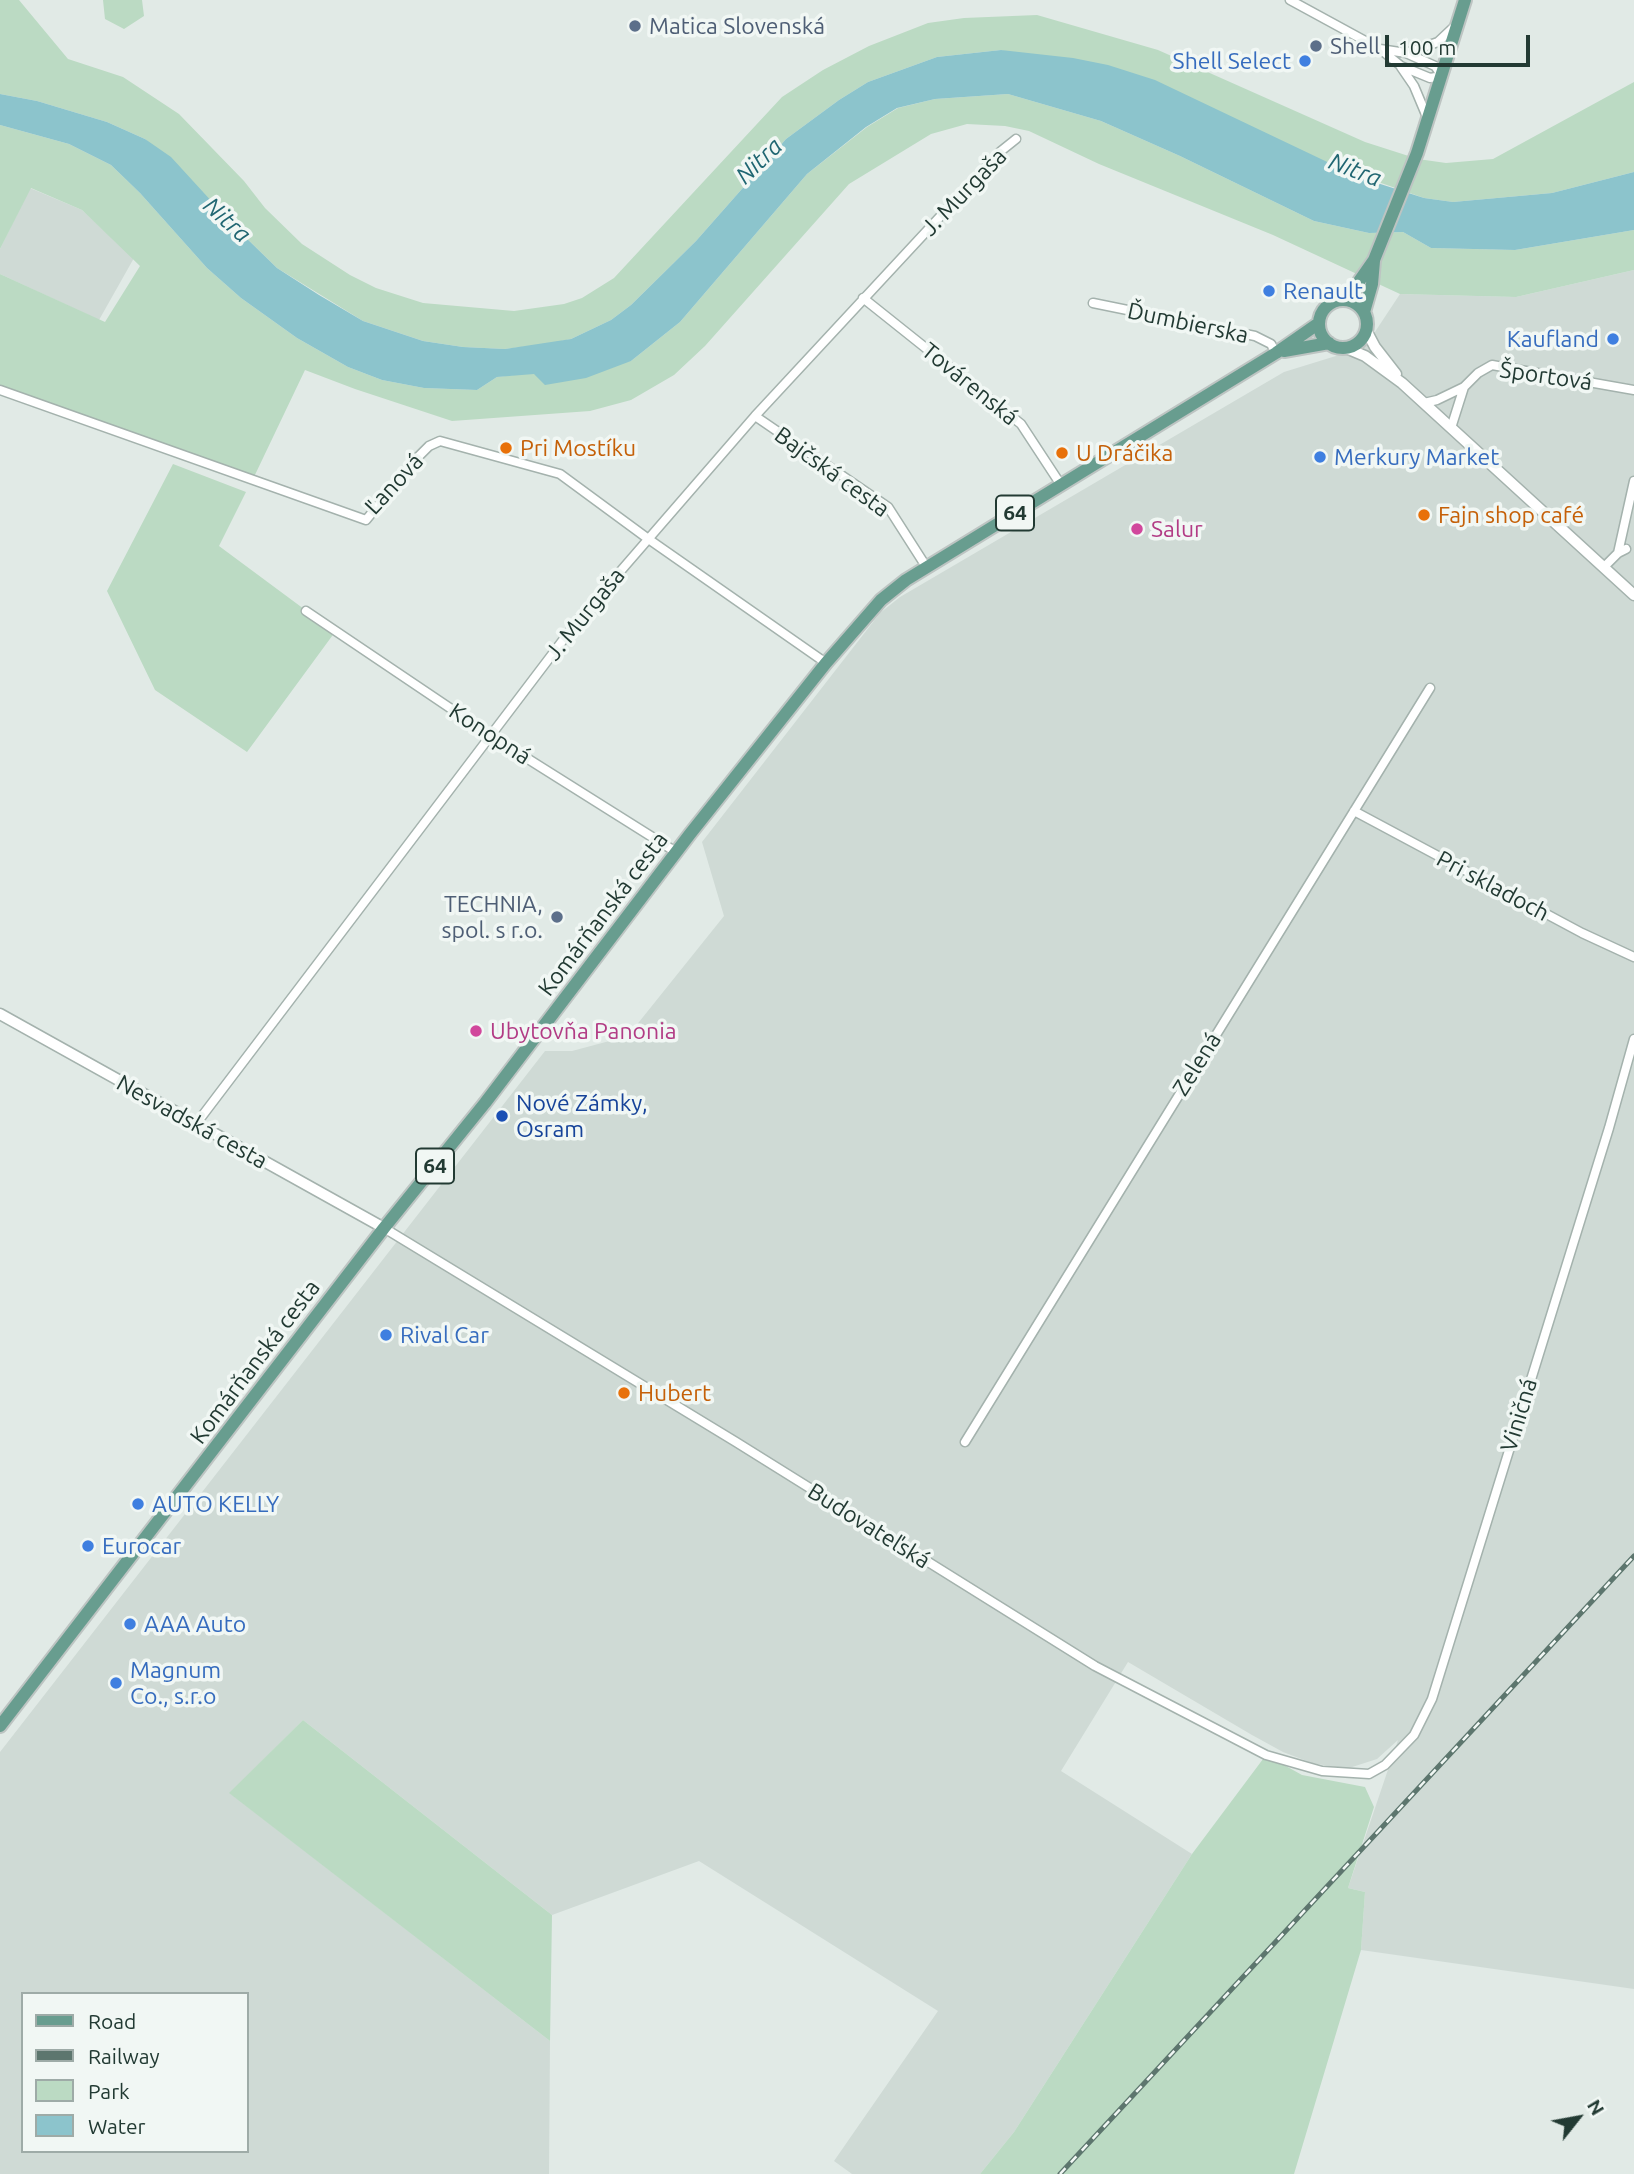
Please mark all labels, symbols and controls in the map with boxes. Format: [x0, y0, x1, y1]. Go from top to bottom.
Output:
place label: Matica Slovenská [649, 12, 825, 40]
marker: Matica Slovenská [627, 18, 643, 34]
scale bar [1389, 21, 1534, 65]
place label: Shell [1330, 32, 1380, 60]
text: 100 m [1398, 35, 1456, 59]
marker: Shell [1308, 38, 1324, 54]
place label: Shell Select [1173, 47, 1291, 75]
marker: Shell Select [1297, 53, 1313, 69]
water label: Nitra [730, 132, 788, 190]
street label: J. Murgaša [916, 143, 1012, 241]
water label: Nitra [1325, 147, 1385, 193]
water label: Nitra [197, 191, 257, 249]
place label: Renault [1283, 277, 1363, 305]
marker: Renault [1261, 283, 1277, 299]
street label: Ďumbierska [1125, 297, 1251, 349]
place label: Kaufland [1507, 325, 1599, 353]
marker: Kaufland [1605, 331, 1621, 347]
street label: Továrenská [916, 337, 1024, 431]
street label: Športová [1498, 356, 1594, 396]
street label: Bajčská cesta [769, 421, 895, 523]
place label: Pri Mostíku [520, 434, 636, 462]
place label: U Dráčika [1076, 439, 1173, 467]
marker: Pri Mostíku [498, 440, 514, 456]
place label: Merkury Market [1334, 443, 1499, 471]
marker: U Dráčika [1054, 445, 1070, 461]
street label: Ľanová [359, 448, 429, 520]
marker: Merkury Market [1312, 449, 1328, 465]
road number: 64 [996, 496, 1034, 530]
place label: Fajn shop café [1438, 501, 1584, 529]
marker: Fajn shop café [1416, 507, 1432, 523]
place label: Salur [1151, 515, 1203, 543]
marker: Salur [1129, 521, 1145, 537]
street label: J. Murgaša [539, 562, 631, 666]
street label: Konopná [444, 697, 536, 771]
street label: Komárňanská cesta [532, 826, 674, 1002]
street label: Pri skladoch [1432, 845, 1554, 927]
place label: TECHNIA, spol. s r.o. [442, 890, 543, 944]
marker: TECHNIA, spol. s r.o. [549, 909, 565, 925]
place label: Ubytovňa Panonia [490, 1017, 677, 1045]
marker: Ubytovňa Panonia [468, 1023, 484, 1039]
street label: Zelená [1167, 1027, 1227, 1101]
street label: Nesvadská cesta [112, 1069, 272, 1175]
place label: Nové Zámky, Osram [516, 1089, 648, 1143]
marker: Nové Zámky, Osram [494, 1108, 510, 1124]
road number: 64 [416, 1148, 454, 1184]
street label: Komárňanská cesta [184, 1274, 326, 1450]
place label: Rival Car [400, 1321, 489, 1349]
marker: Rival Car [378, 1327, 394, 1343]
street label: Viničná [1495, 1375, 1543, 1455]
place label: Hubert [638, 1379, 711, 1407]
marker: Hubert [616, 1385, 632, 1401]
street label: Budovateľská [803, 1477, 935, 1575]
place label: AUTO KELLY [152, 1490, 279, 1518]
marker: AUTO KELLY [130, 1496, 146, 1512]
place label: Eurocar [102, 1532, 181, 1560]
marker: Eurocar [80, 1538, 96, 1554]
place label: AAA Auto [144, 1610, 246, 1638]
marker: AAA Auto [122, 1616, 138, 1632]
place label: Magnum Co., s.r.o [130, 1656, 221, 1710]
marker: Magnum Co., s.r.o [108, 1675, 124, 1691]
legend [21, 1992, 248, 2153]
text: Road [88, 2009, 136, 2033]
text: Railway [88, 2044, 160, 2068]
text: Park [88, 2079, 130, 2103]
north arrow [1543, 2083, 1613, 2153]
text: N [1583, 2095, 1609, 2119]
text: Water [88, 2114, 146, 2138]

